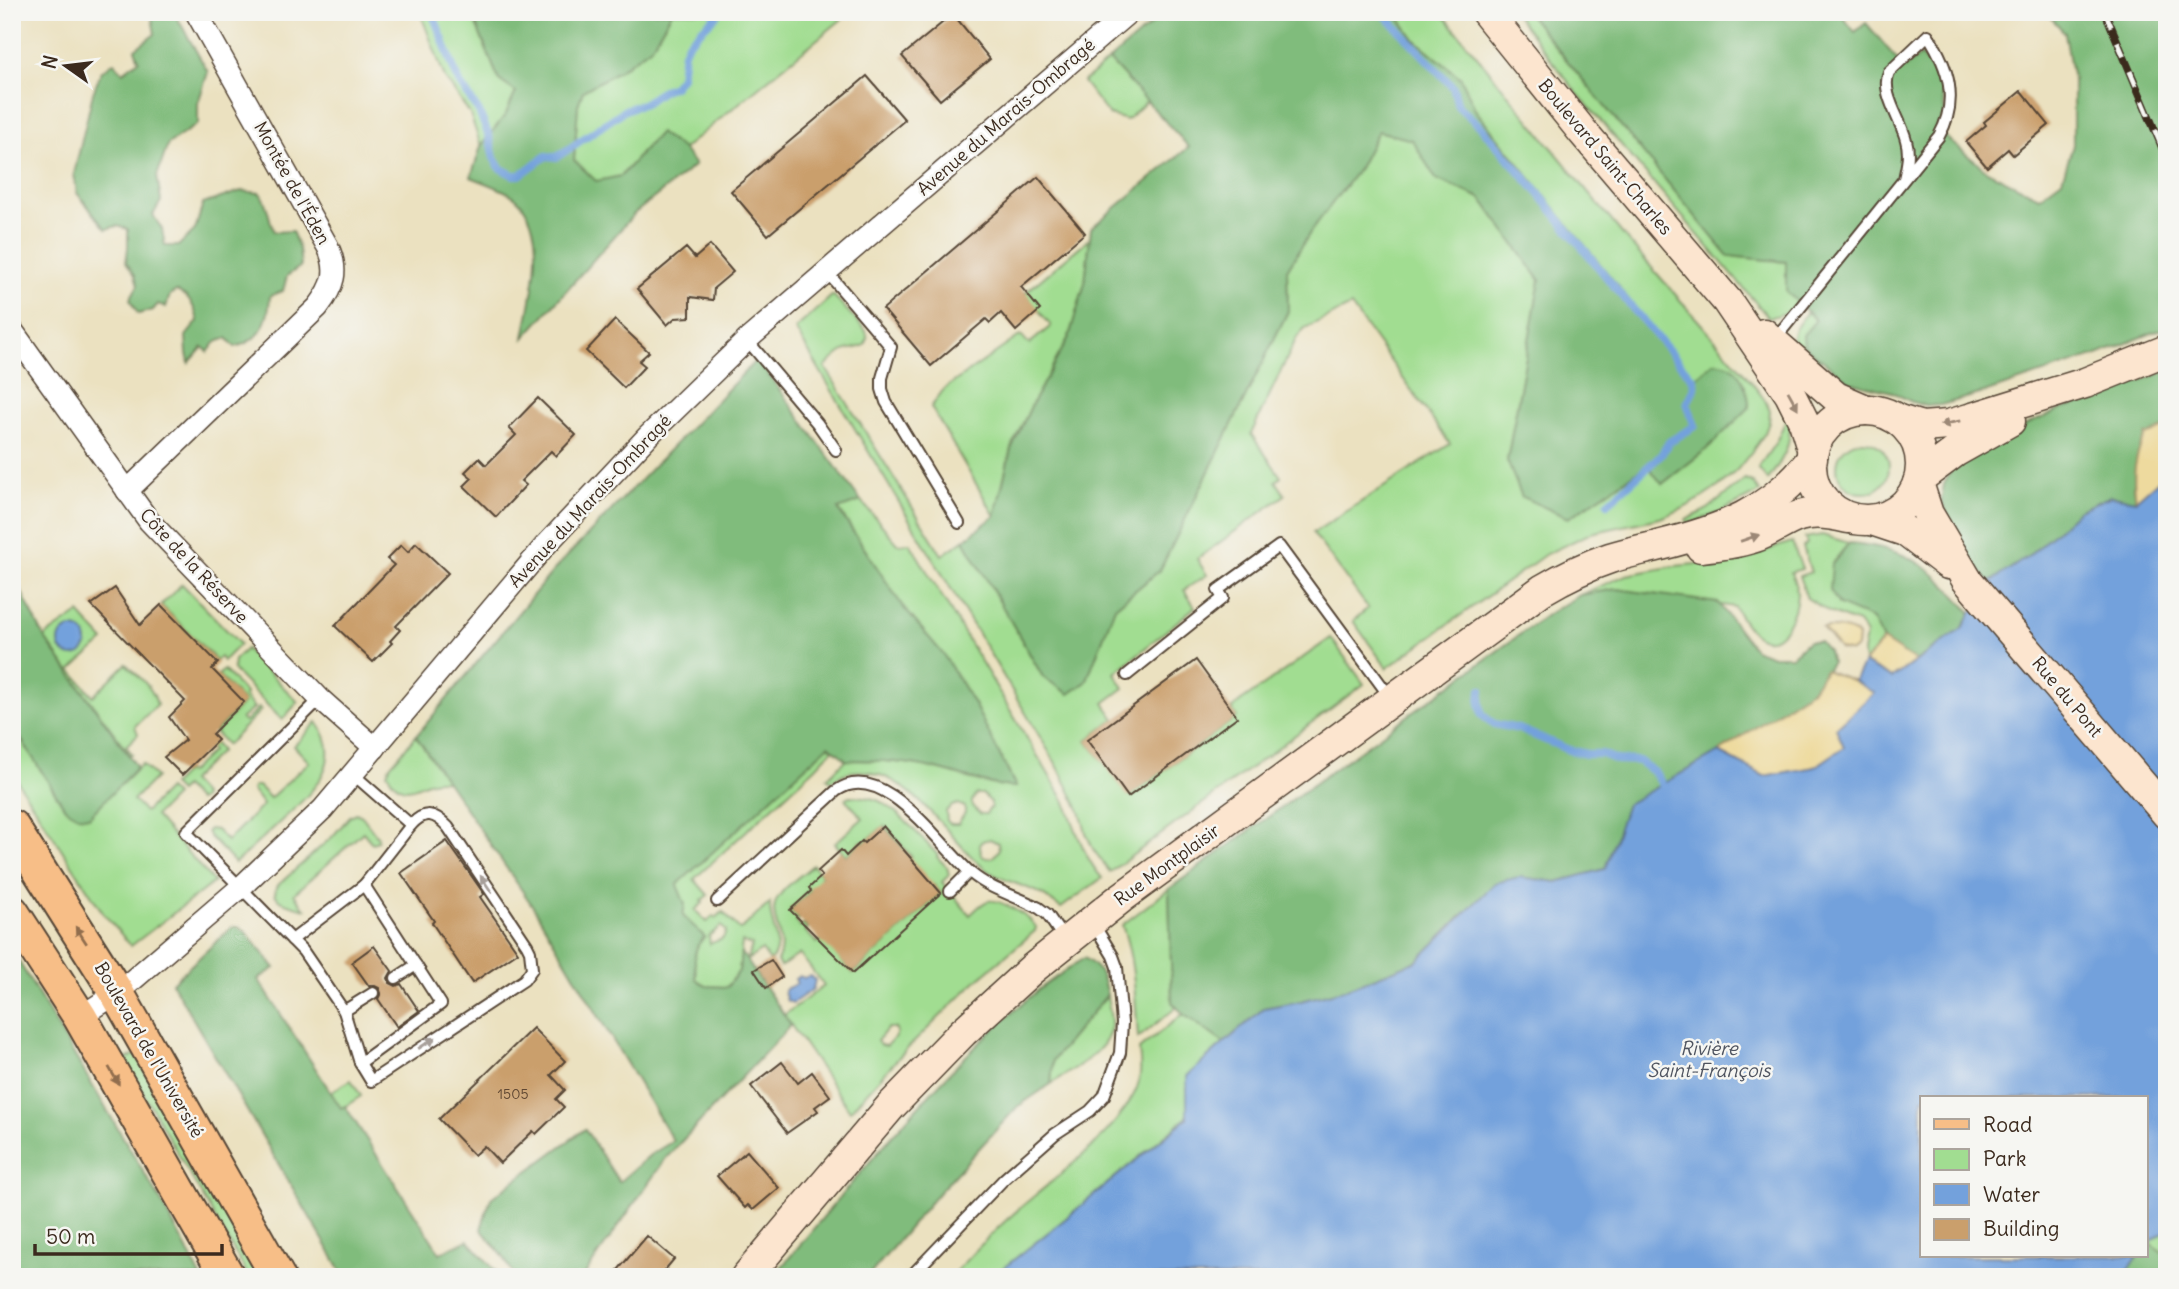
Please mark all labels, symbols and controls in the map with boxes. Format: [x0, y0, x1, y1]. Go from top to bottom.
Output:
north arrow [32, 32, 102, 102]
street label: Avenue du Marais-Ombragé [912, 33, 1100, 200]
text: N [36, 53, 63, 71]
street label: Boulevard Saint-Charles [1533, 74, 1677, 239]
street label: Montée de l'Éden [249, 117, 336, 248]
one-way arrow [1787, 390, 1799, 409]
street label: Avenue du Marais-Ombragé [503, 409, 676, 592]
one-way arrow [1939, 418, 1961, 429]
street label: Côte de la Réserve [135, 503, 254, 628]
one-way arrow [1740, 532, 1761, 543]
street label: Rue du Pont [2027, 652, 2108, 742]
street label: Rue Montplaisir [1109, 818, 1224, 911]
one-way arrow [479, 875, 493, 893]
one-way arrow [74, 925, 87, 945]
street label: Boulevard de l'Université [90, 958, 209, 1142]
water label: Rivière Saint-François [1647, 1036, 1772, 1082]
one-way arrow [418, 1037, 437, 1050]
one-way arrow [108, 1067, 120, 1086]
house number: 1505 [498, 1085, 528, 1103]
legend [1920, 1096, 2148, 1258]
text: Road [1983, 1111, 2032, 1138]
text: Park [1983, 1145, 2026, 1172]
text: Water [1983, 1181, 2041, 1208]
scale bar [35, 1212, 222, 1256]
text: Building [1983, 1215, 2059, 1242]
text: 50 m [46, 1223, 95, 1250]

